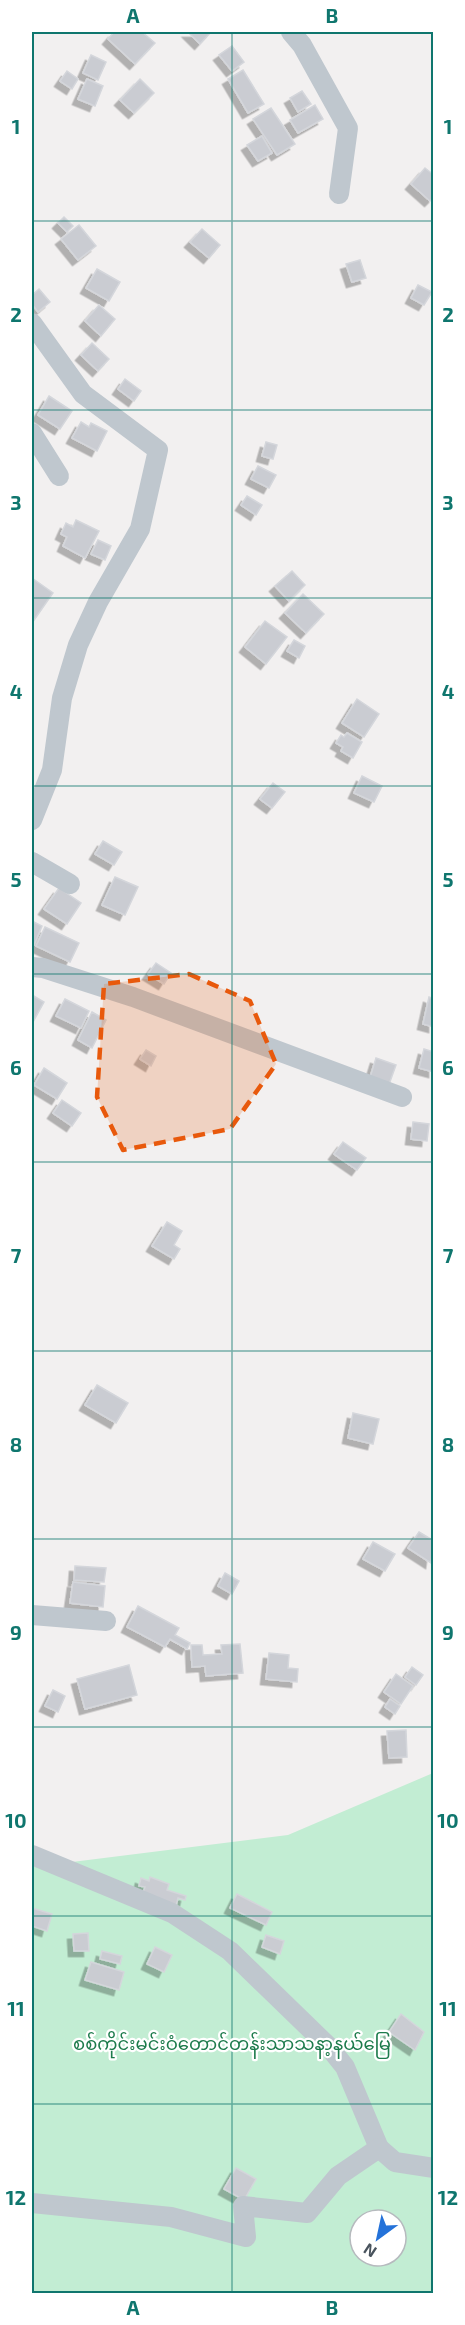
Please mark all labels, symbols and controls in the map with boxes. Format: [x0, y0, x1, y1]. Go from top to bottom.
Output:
text: A [126, 3, 140, 27]
text: B [326, 3, 338, 27]
text: 1 [12, 114, 20, 138]
text: 1 [444, 114, 452, 138]
text: 2 [10, 302, 22, 326]
text: 2 [442, 302, 454, 326]
text: 3 [10, 490, 22, 514]
text: 3 [442, 490, 454, 514]
text: 4 [10, 679, 23, 703]
text: 4 [442, 679, 455, 703]
text: 5 [10, 867, 22, 891]
text: 5 [442, 867, 454, 891]
text: 6 [10, 1055, 22, 1079]
text: 6 [442, 1055, 454, 1079]
text: 7 [11, 1243, 22, 1267]
text: 7 [443, 1243, 454, 1267]
text: 8 [10, 1432, 22, 1456]
text: 8 [442, 1432, 454, 1456]
text: 9 [10, 1620, 22, 1644]
text: 9 [442, 1620, 454, 1644]
text: 10 [5, 1808, 27, 1832]
text: 10 [437, 1808, 459, 1832]
text: 11 [7, 1996, 25, 2020]
text: 11 [439, 1996, 457, 2020]
park label: စစ်ကိုင်းမင်းဝံတောင်တန်းသာသနာ့နယ်မြေ [73, 2030, 391, 2059]
text: 12 [6, 2185, 26, 2209]
text: 12 [438, 2185, 458, 2209]
north arrow [348, 2208, 408, 2268]
text: N [360, 2240, 380, 2262]
text: A [126, 2295, 140, 2319]
text: B [326, 2295, 338, 2319]

